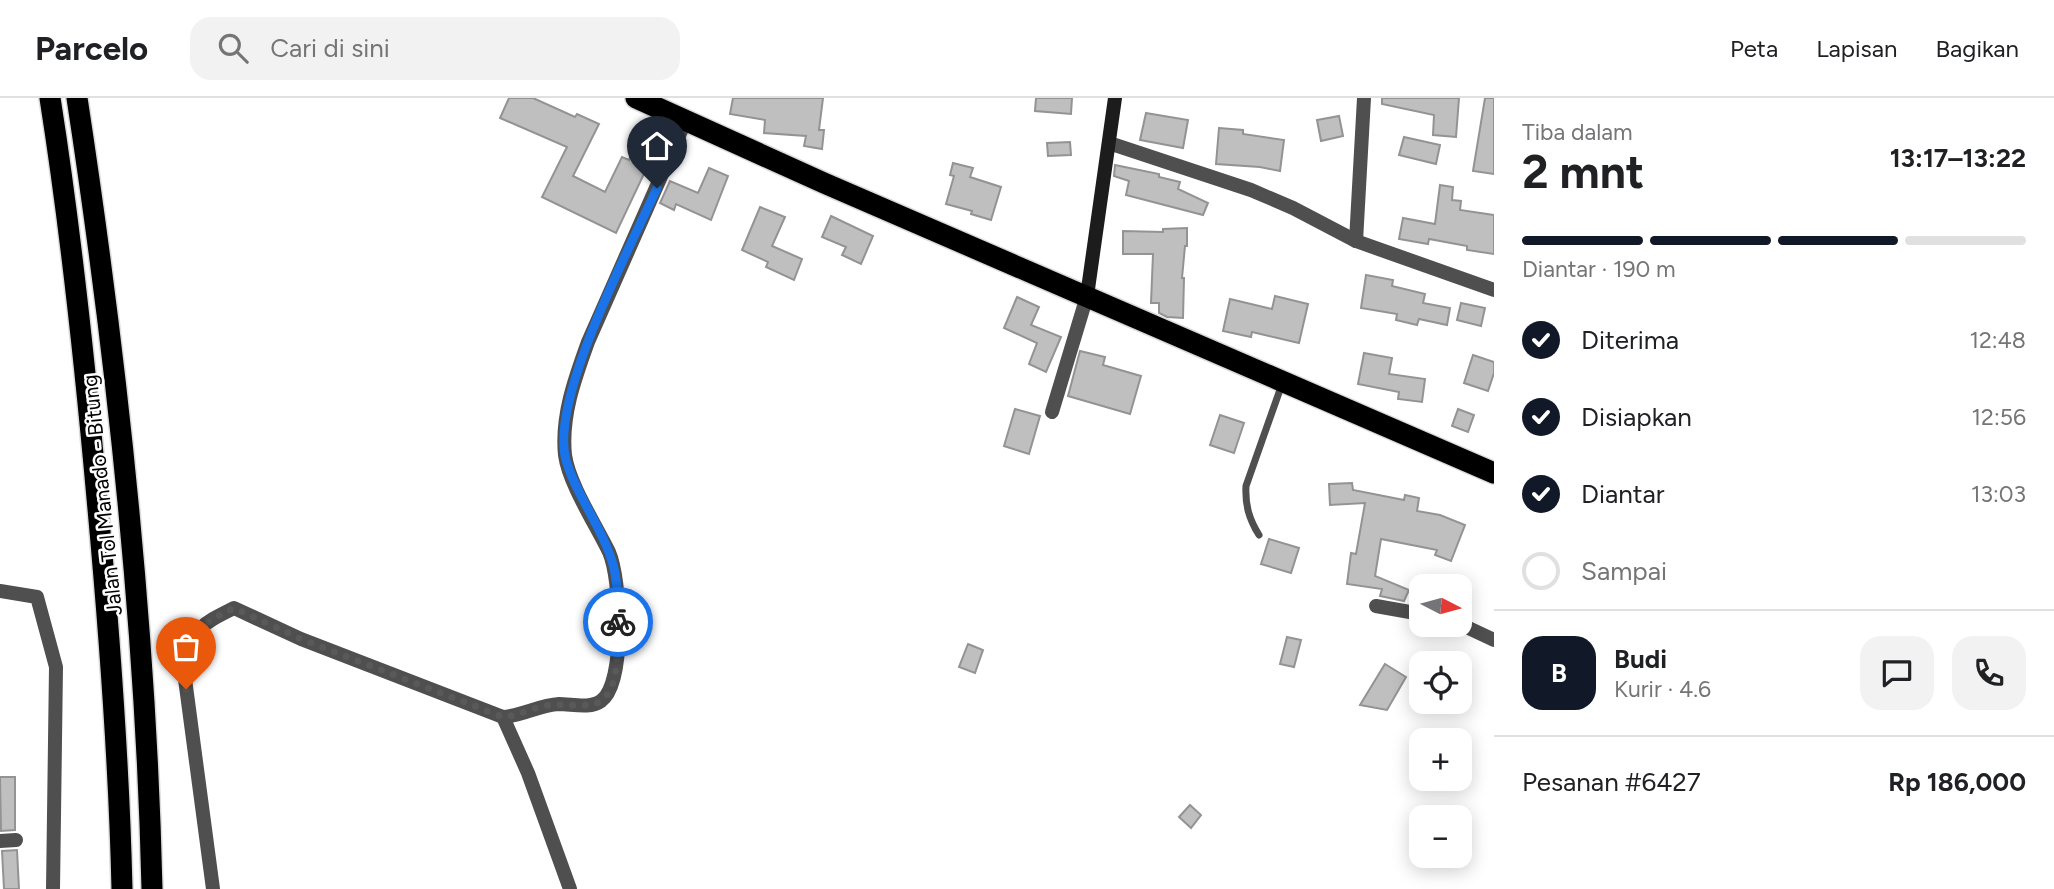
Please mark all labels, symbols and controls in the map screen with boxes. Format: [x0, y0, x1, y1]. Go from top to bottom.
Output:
search box [190, 17, 680, 80]
text: Parcelo [35, 29, 148, 68]
icon: search [214, 29, 252, 67]
text: Cari di sini [270, 32, 390, 64]
text: Peta [1730, 34, 1778, 63]
text: Lapisan [1816, 34, 1897, 63]
text: Bagikan [1935, 34, 2019, 63]
pin [627, 116, 687, 188]
text: Tiba dalam [1522, 118, 1633, 146]
icon: home [638, 127, 676, 165]
text: 13:17–13:22 [1890, 142, 2026, 174]
text: 2 mnt [1522, 144, 1644, 200]
text: Diantar · 190 m [1522, 255, 1676, 283]
icon: check [1522, 321, 1560, 359]
text: Diterima [1581, 324, 1679, 356]
text: 12:48 [1969, 326, 2026, 354]
street label: Jalan Tol Manado - Bitung [77, 373, 127, 617]
icon: check [1522, 398, 1560, 436]
text: Disiapkan [1581, 401, 1692, 433]
text: 12:56 [1972, 403, 2026, 431]
icon: check [1522, 475, 1560, 513]
text: Diantar [1581, 478, 1665, 510]
text: 13:03 [1971, 480, 2026, 508]
text: Sampai [1581, 555, 1667, 587]
north arrow [1409, 574, 1472, 637]
map controls [1409, 574, 1472, 868]
courier [583, 587, 653, 657]
icon: bike [599, 603, 637, 641]
pin [156, 617, 216, 689]
icon: bag [167, 628, 205, 666]
button: chat [1860, 636, 1934, 710]
button: phone [1952, 636, 2026, 710]
text: Budi [1614, 643, 1667, 675]
button: locate [1409, 651, 1472, 714]
text: B [1551, 657, 1567, 689]
text: Kurir · 4.6 [1614, 675, 1711, 703]
button: + [1409, 728, 1472, 791]
text: Pesanan #6427 [1522, 766, 1701, 798]
text: Rp 186,000 [1888, 766, 2026, 798]
button: − [1409, 805, 1472, 868]

